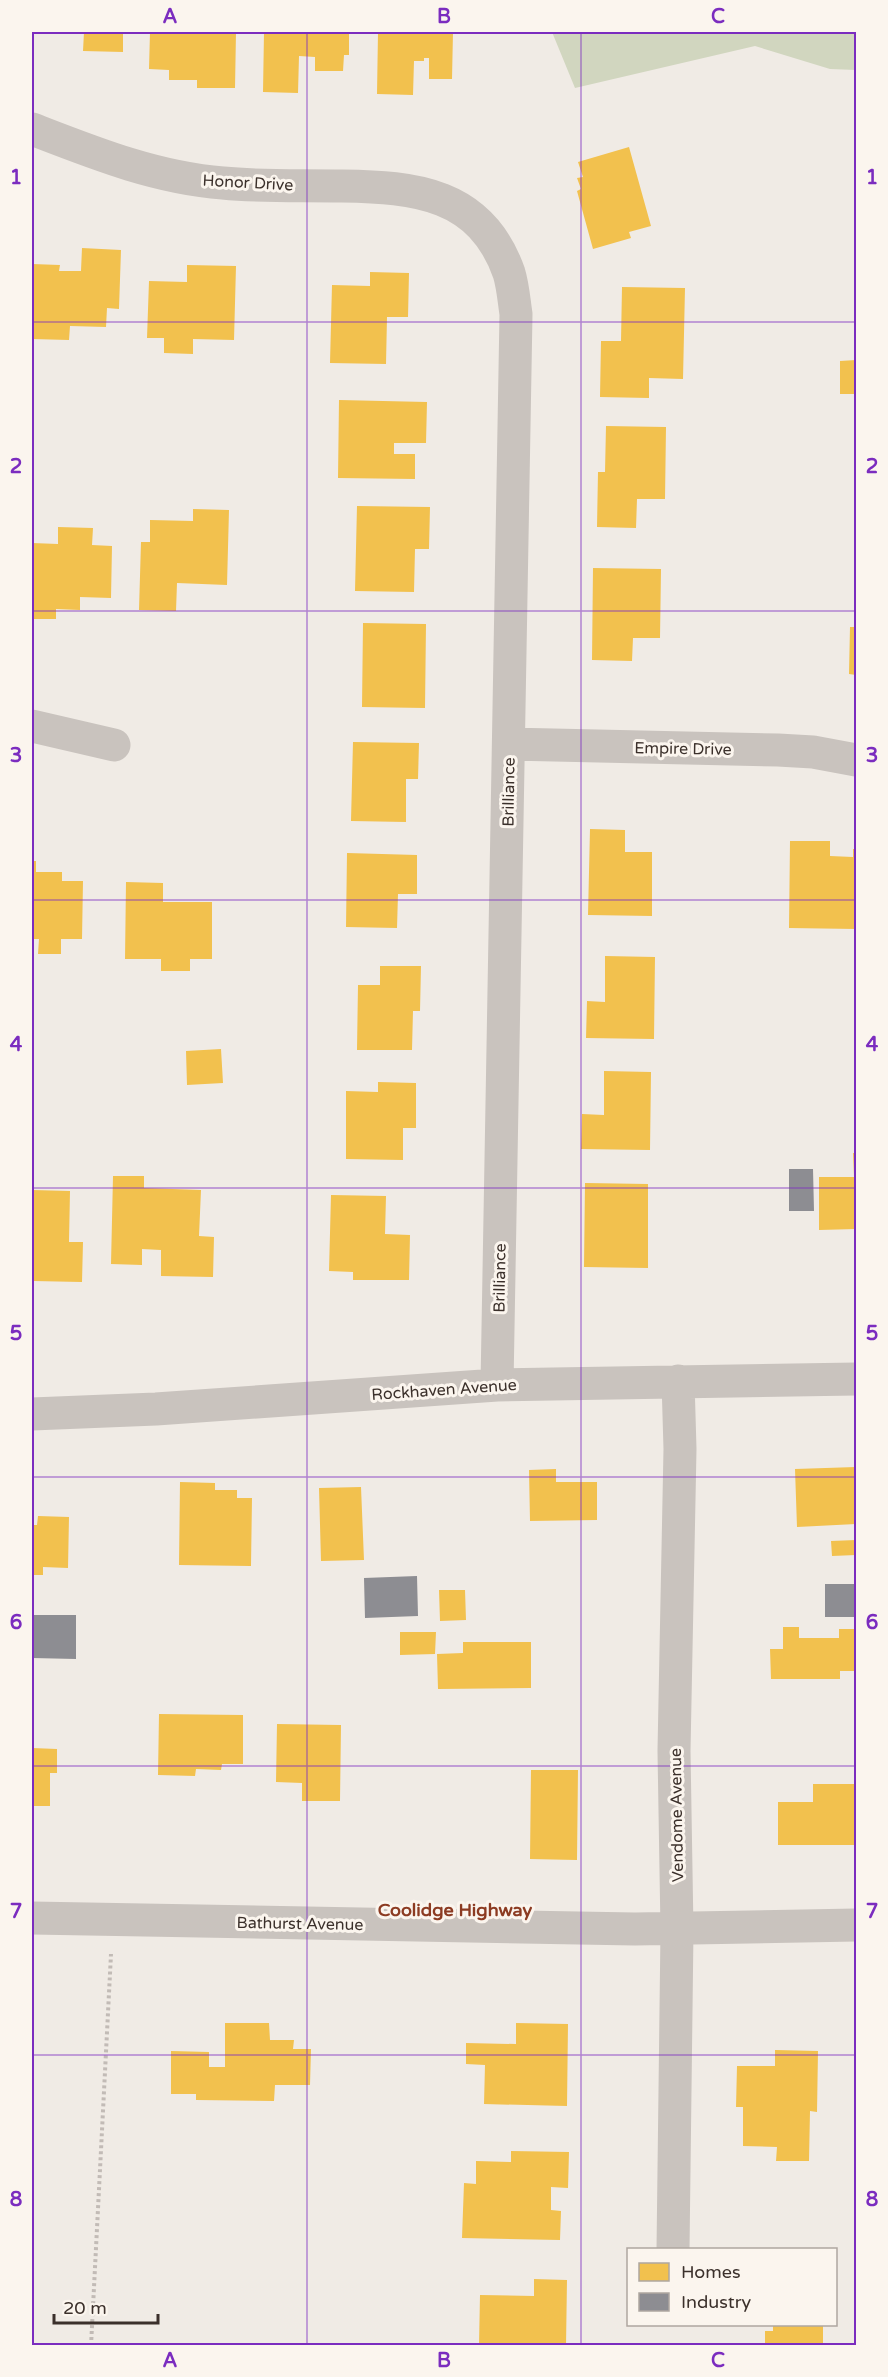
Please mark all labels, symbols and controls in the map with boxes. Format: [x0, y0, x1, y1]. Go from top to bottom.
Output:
text: A [163, 5, 178, 29]
text: B [437, 5, 451, 29]
text: C [711, 5, 725, 29]
text: 1 [10, 166, 22, 190]
text: 1 [866, 166, 878, 190]
street label: Honor Drive [202, 171, 294, 195]
text: 2 [10, 455, 22, 479]
text: 2 [866, 455, 878, 479]
street label: Empire Drive [634, 738, 732, 760]
text: 3 [10, 744, 22, 768]
text: 3 [866, 744, 878, 768]
street label: Brilliance [498, 757, 520, 827]
text: 4 [10, 1033, 23, 1057]
text: 4 [866, 1033, 879, 1057]
street label: Brilliance [489, 1243, 511, 1313]
text: 5 [10, 1322, 22, 1346]
text: 5 [866, 1322, 878, 1346]
street label: Rockhaven Avenue [371, 1375, 517, 1405]
text: 6 [10, 1611, 22, 1635]
text: 6 [866, 1611, 878, 1635]
street label: Vendome Avenue [666, 1748, 688, 1882]
district label: Coolidge Highway [378, 1899, 533, 1921]
text: 7 [10, 1900, 22, 1924]
text: 7 [866, 1900, 878, 1924]
street label: Bathurst Avenue [236, 1913, 364, 1935]
text: 8 [10, 2188, 22, 2212]
text: 8 [866, 2188, 878, 2212]
legend [627, 2248, 837, 2326]
text: Homes [681, 2261, 741, 2283]
scale bar [54, 2287, 158, 2325]
text: Industry [681, 2291, 752, 2313]
text: 20 m [63, 2297, 107, 2319]
text: A [163, 2349, 178, 2373]
text: B [437, 2349, 451, 2373]
text: C [711, 2349, 725, 2373]

